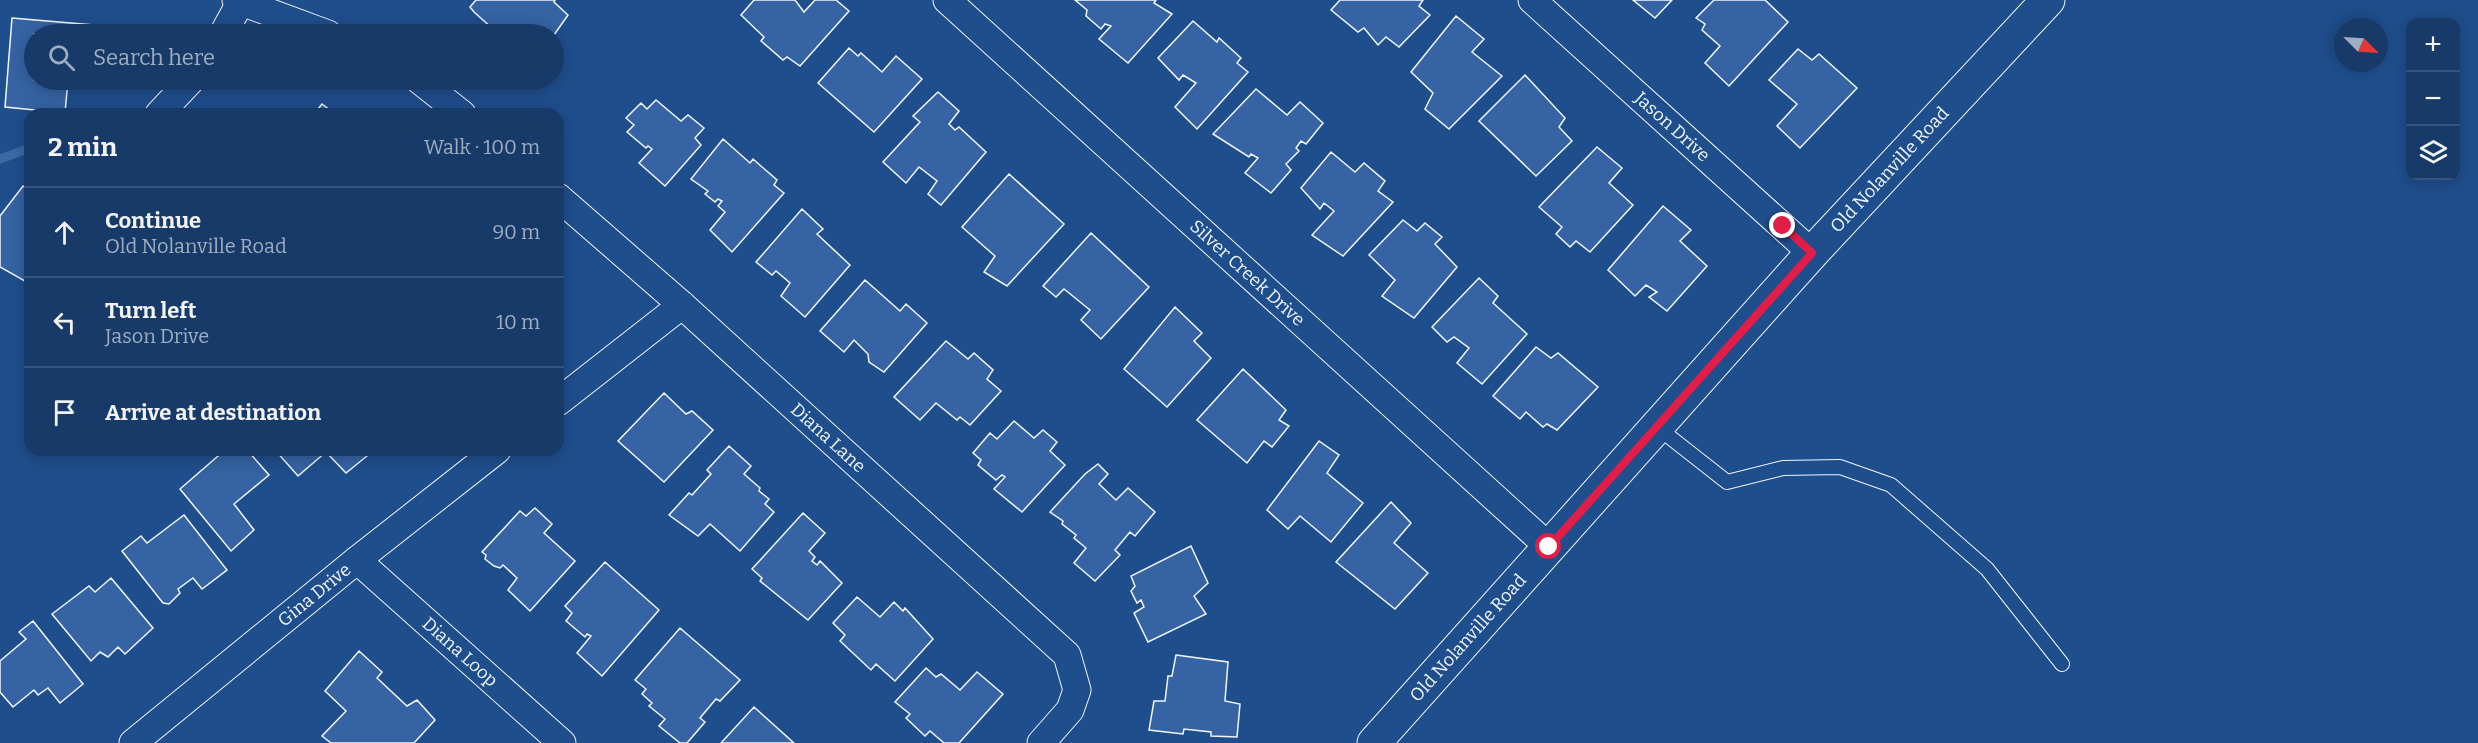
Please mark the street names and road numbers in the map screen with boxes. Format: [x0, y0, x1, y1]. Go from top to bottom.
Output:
street label: Jason Drive [1629, 86, 1714, 166]
street label: Old Nolanville Road [1826, 102, 1954, 237]
street label: Silver Creek Drive [1185, 215, 1310, 331]
street label: Diana Lane [786, 398, 870, 477]
street label: Gina Drive [273, 559, 355, 631]
street label: Old Nolanville Road [1405, 569, 1531, 706]
street label: Diana Loop [418, 613, 502, 691]

